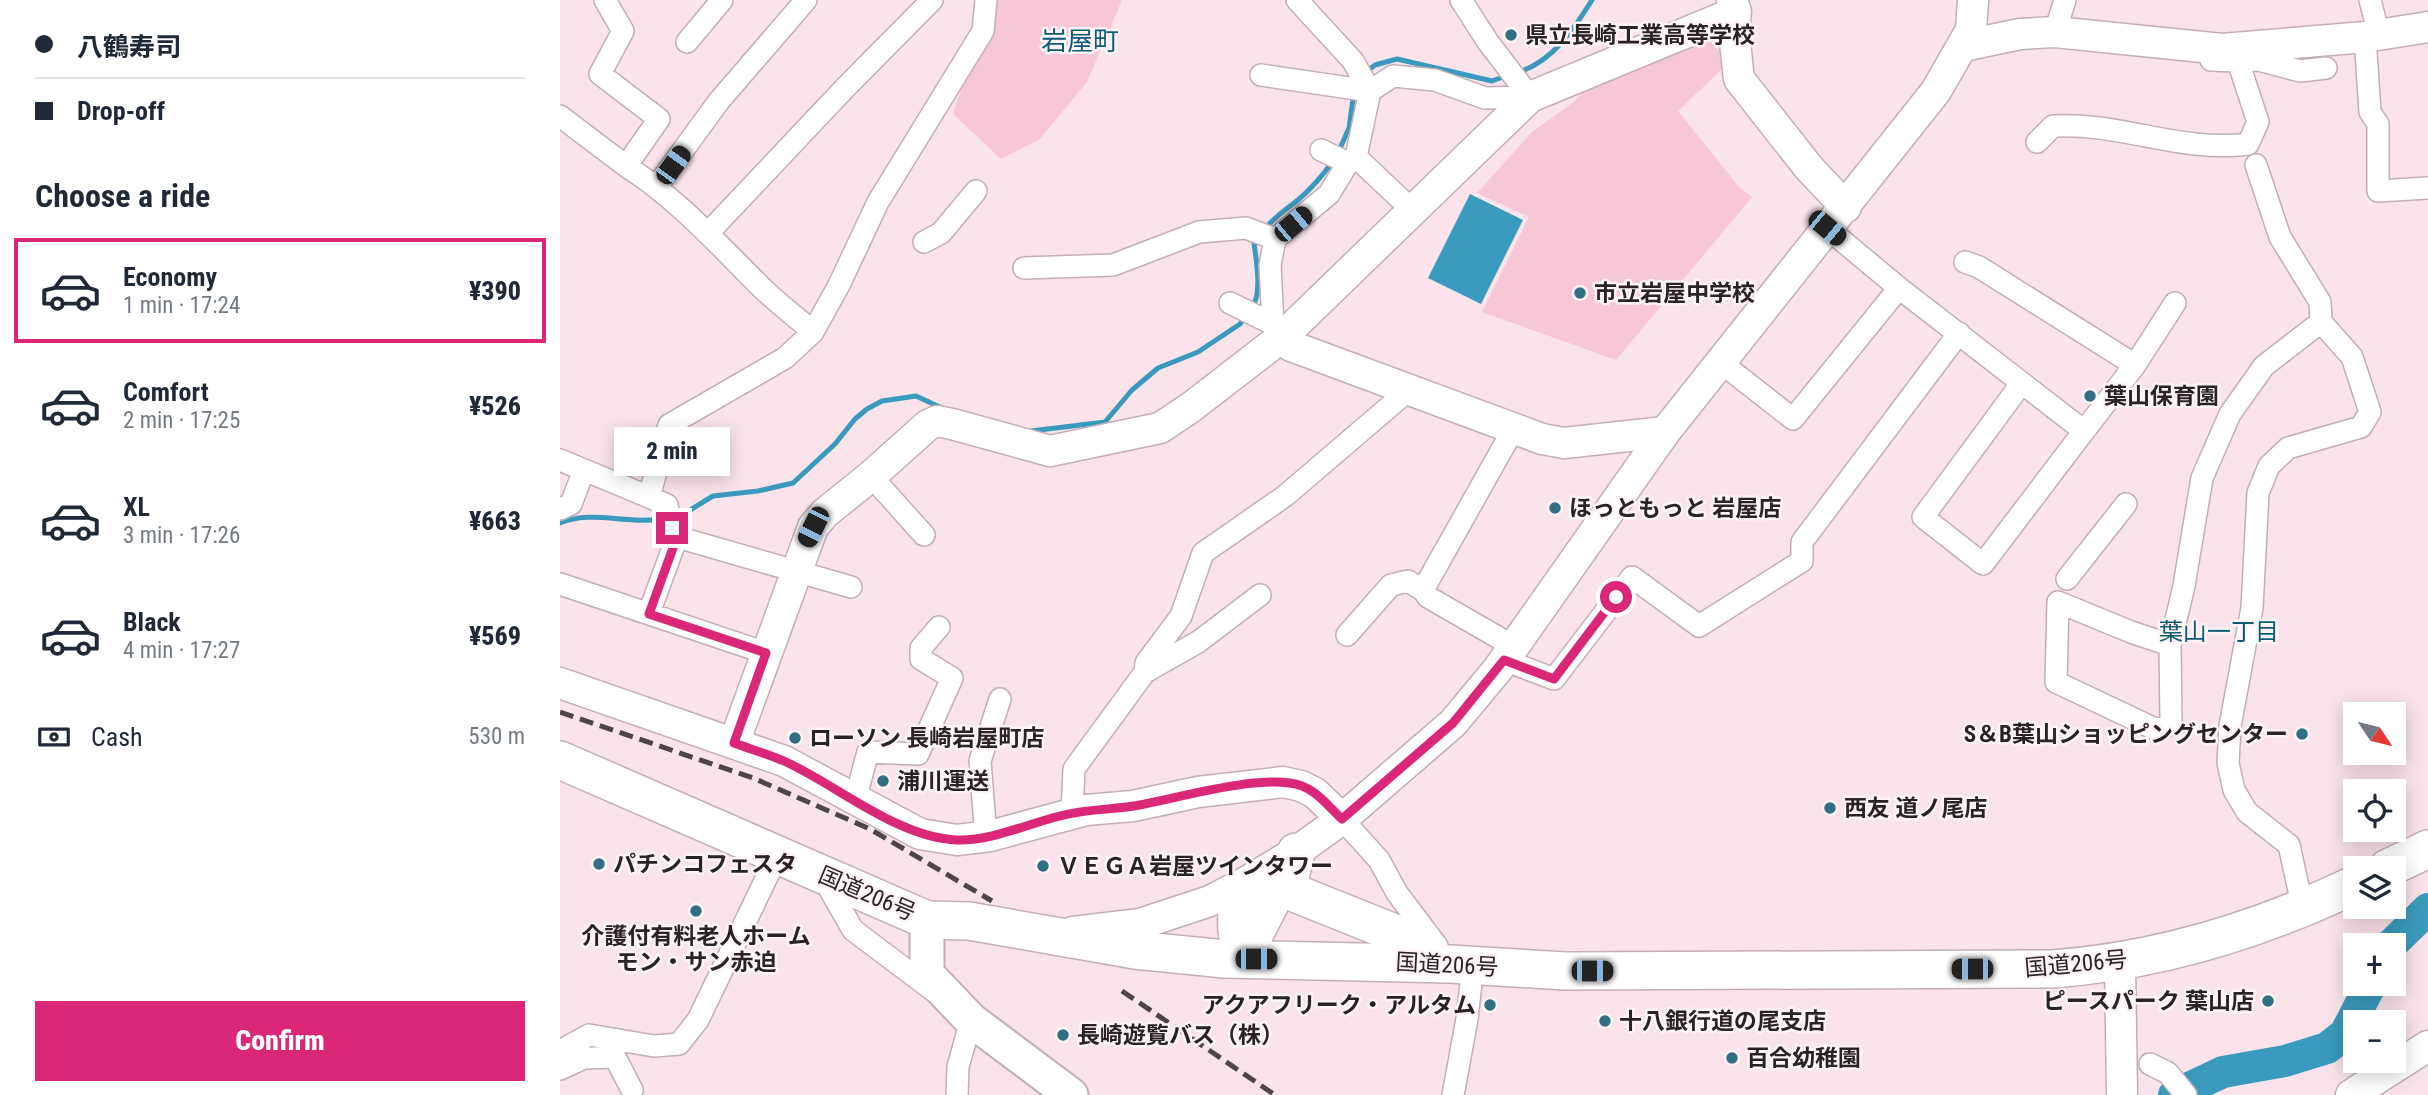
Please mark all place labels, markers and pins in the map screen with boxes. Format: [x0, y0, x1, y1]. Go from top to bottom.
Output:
place label: 県立長崎工業高等学校 [1525, 22, 1755, 49]
marker: 県立長崎工業高等学校 [1503, 27, 1519, 43]
place label: 市立岩屋中学校 [1594, 280, 1755, 307]
marker: 市立岩屋中学校 [1572, 285, 1588, 301]
place label: 葉山保育園 [2104, 383, 2219, 410]
marker: 葉山保育園 [2082, 388, 2098, 404]
place label: ほっともっと 岩屋店 [1569, 495, 1781, 522]
marker: ほっともっと 岩屋店 [1547, 500, 1563, 516]
place label: S＆B葉山ショッピングセンター [1964, 721, 2288, 748]
place label: ローソン 長崎岩屋町店 [809, 725, 1044, 752]
marker: S＆B葉山ショッピングセンター [2294, 726, 2310, 742]
marker: ローソン 長崎岩屋町店 [787, 730, 803, 746]
place label: 浦川運送 [897, 768, 989, 795]
marker: 浦川運送 [875, 773, 891, 789]
place label: 西友 道ノ尾店 [1844, 795, 1987, 822]
marker: 西友 道ノ尾店 [1822, 800, 1838, 816]
place label: パチンコフェスタ [613, 851, 797, 878]
place label: ＶＥＧＡ岩屋ツインタワー [1057, 853, 1333, 880]
marker: パチンコフェスタ [591, 856, 607, 872]
marker: ＶＥＧＡ岩屋ツインタワー [1035, 858, 1051, 874]
marker: 介護付有料老人ホーム モン・サン赤迫 [688, 903, 704, 919]
place label: 介護付有料老人ホーム モン・サン赤迫 [581, 923, 811, 976]
place label: ピースパーク 葉山店 [2043, 988, 2254, 1015]
place label: アクアフリーク・アルタム [1202, 992, 1476, 1019]
marker: ピースパーク 葉山店 [2260, 993, 2276, 1009]
marker: アクアフリーク・アルタム [1482, 997, 1498, 1013]
place label: 十八銀行道の尾支店 [1619, 1008, 1826, 1035]
marker: 十八銀行道の尾支店 [1597, 1013, 1613, 1029]
place label: 長崎遊覧バス（株） [1077, 1022, 1284, 1049]
marker: 長崎遊覧バス（株） [1055, 1027, 1071, 1043]
place label: 百合幼稚園 [1746, 1045, 1861, 1072]
marker: 百合幼稚園 [1724, 1050, 1740, 1066]

